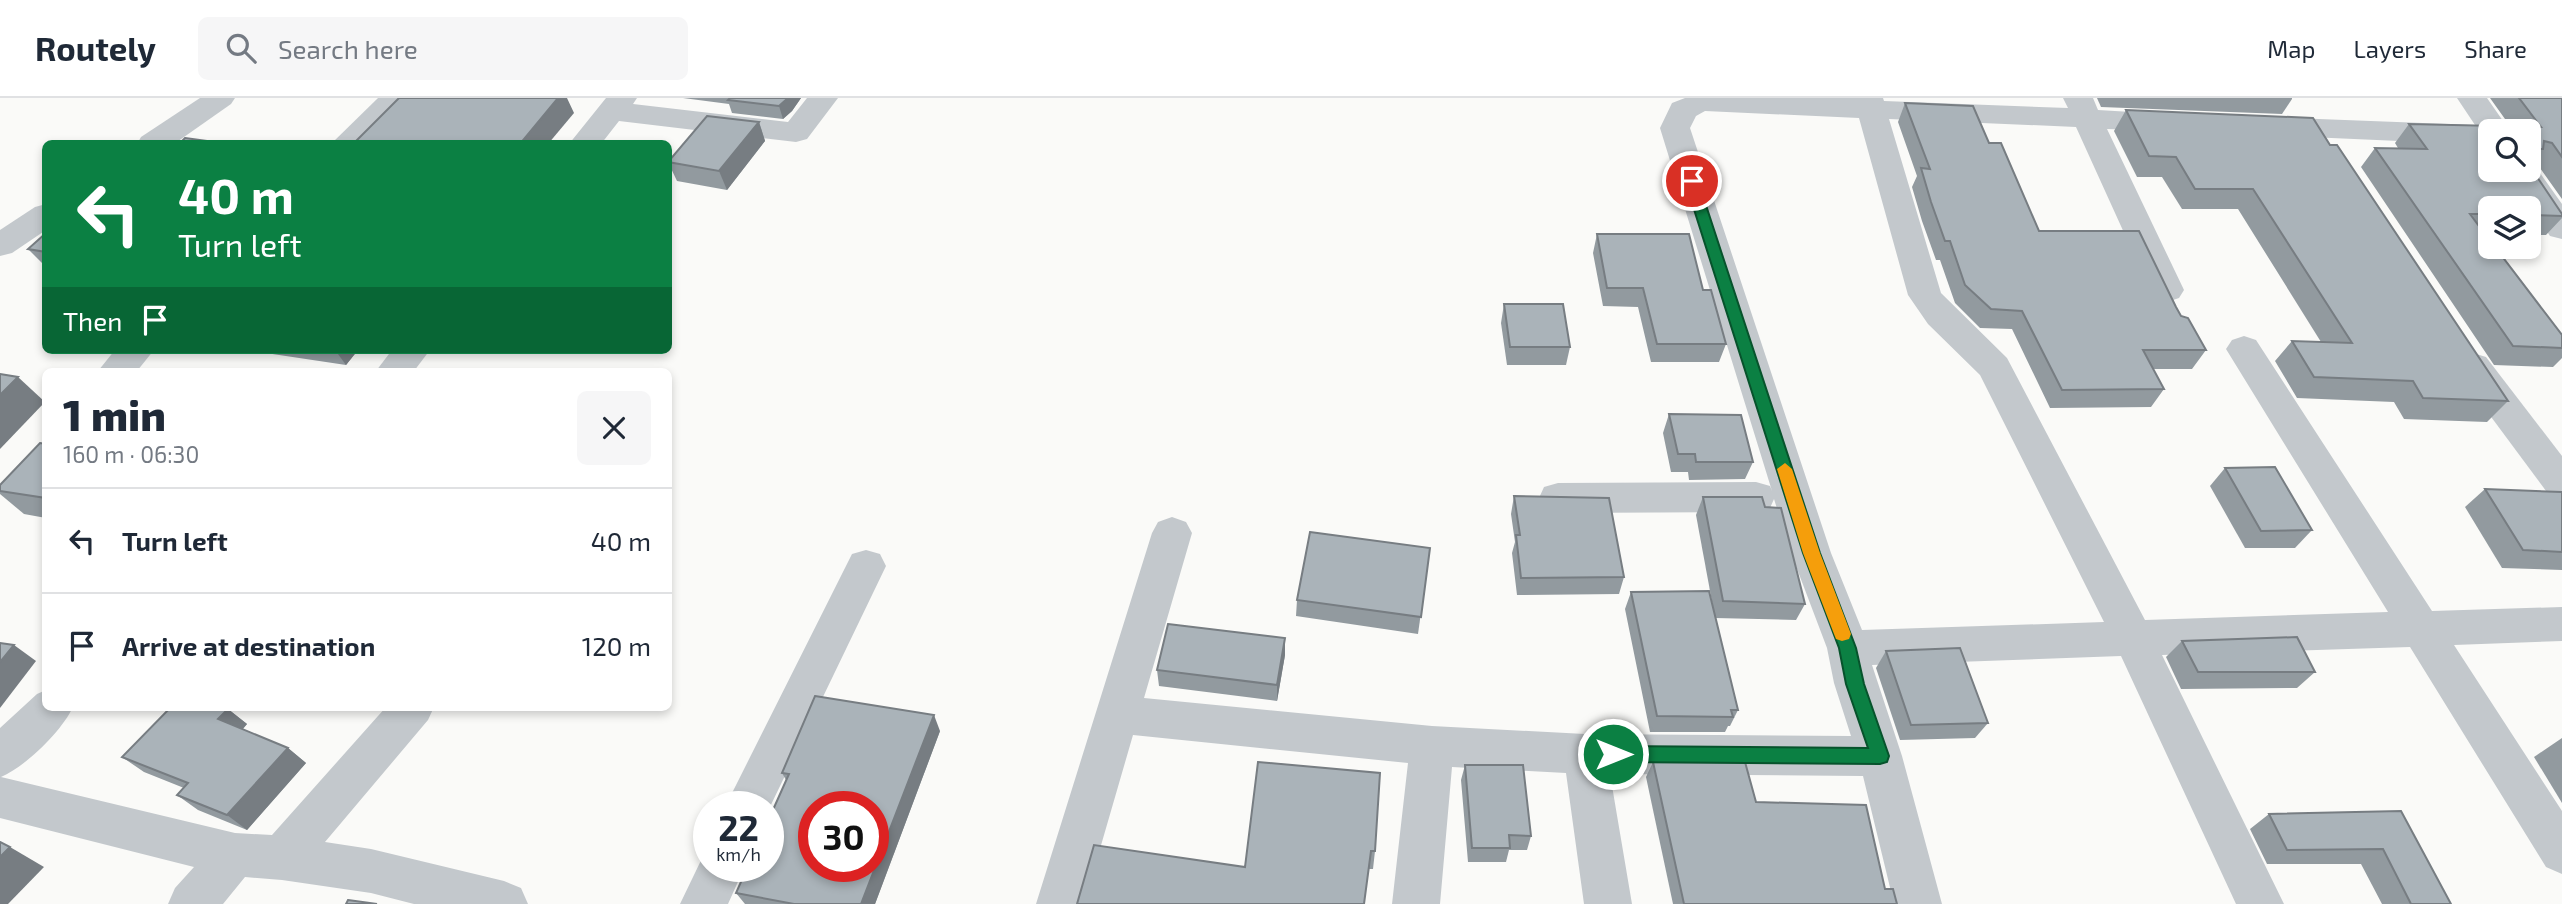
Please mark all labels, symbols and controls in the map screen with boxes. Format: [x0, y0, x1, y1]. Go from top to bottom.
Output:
search box [198, 17, 688, 80]
text: Routely [35, 28, 156, 68]
icon: search [222, 29, 260, 67]
text: Search here [278, 33, 418, 64]
text: Map [2267, 34, 2315, 63]
text: Layers [2353, 34, 2426, 63]
text: Share [2464, 34, 2527, 63]
map controls [2478, 119, 2541, 259]
button: search [2478, 119, 2541, 182]
pin [1662, 151, 1722, 211]
icon: arrive [1673, 162, 1711, 200]
text: 40 m [178, 165, 294, 224]
icon: left [63, 168, 154, 259]
button: layers [2478, 196, 2541, 259]
text: Turn left [178, 225, 302, 263]
icon: arrive [136, 301, 174, 339]
text: Then [63, 305, 122, 336]
text: 1 min [63, 389, 166, 439]
button: close [577, 391, 651, 465]
text: 160 m · 06:30 [63, 440, 199, 468]
icon: left [63, 522, 101, 560]
text: Turn left [122, 525, 228, 556]
text: 40 m [591, 525, 651, 556]
icon: arrive [63, 627, 101, 665]
text: Arrive at destination [122, 630, 375, 661]
text: 120 m [582, 630, 651, 661]
position arrow [1576, 717, 1650, 791]
speed limit sign: 30 [798, 791, 889, 882]
text: 22 [718, 806, 759, 848]
text: km/h [716, 843, 761, 865]

